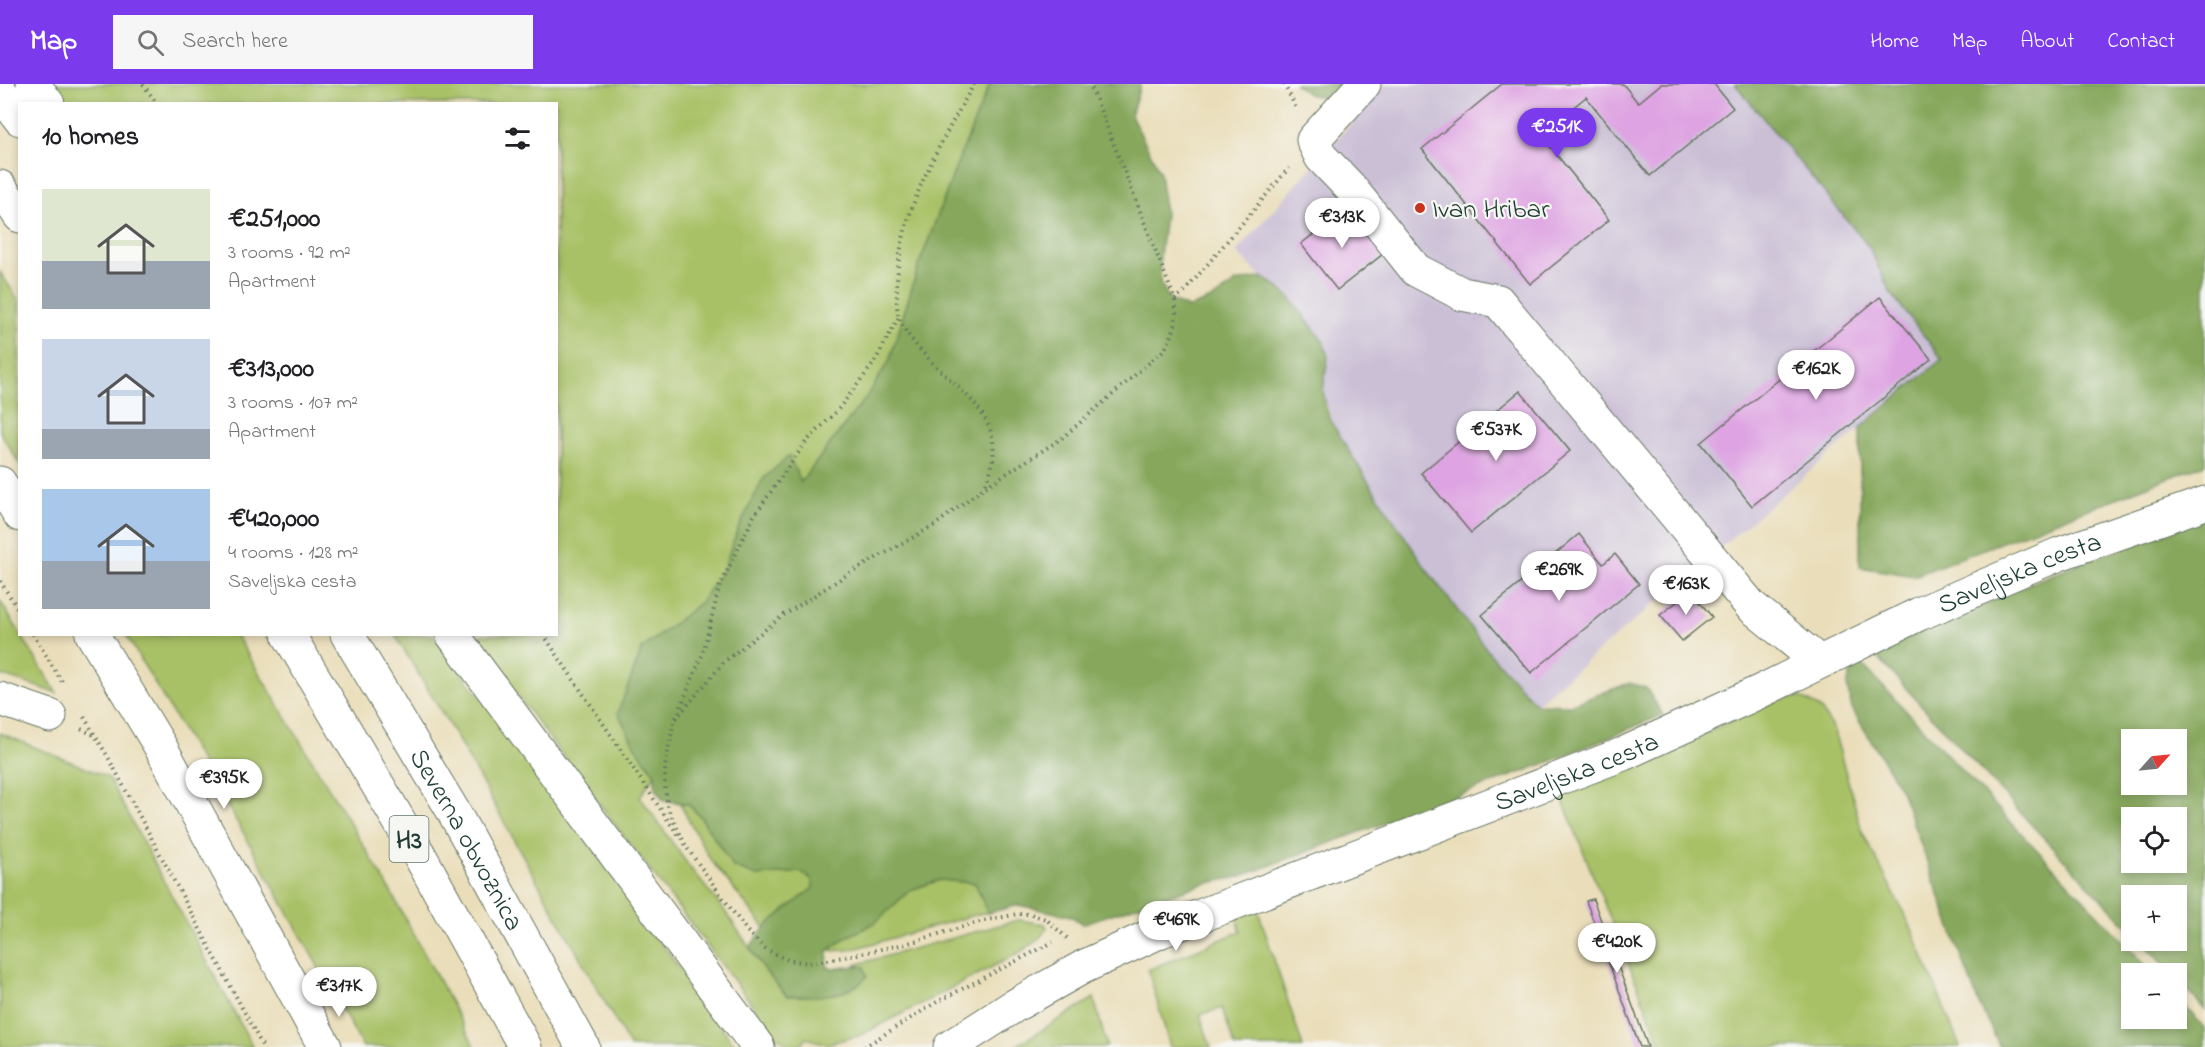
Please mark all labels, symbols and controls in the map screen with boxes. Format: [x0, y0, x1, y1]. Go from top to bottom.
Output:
search box [113, 15, 533, 69]
text: Map [30, 22, 77, 63]
icon: search [134, 26, 167, 59]
text: Search here [182, 26, 288, 58]
text: Home [1870, 27, 1919, 57]
text: Map [1952, 27, 1987, 57]
text: About [2020, 27, 2074, 57]
text: Contact [2107, 27, 2175, 57]
pin: €251K [1515, 108, 1599, 159]
text: €251K [1531, 113, 1583, 142]
text: 10 homes [42, 119, 139, 157]
icon: filters [501, 122, 534, 155]
place label: Ivan Hribar [1432, 191, 1550, 230]
pin: €313K [1300, 198, 1384, 249]
text: €251,000 [228, 201, 320, 239]
marker: Ivan Hribar [1413, 201, 1427, 215]
text: €313K [1319, 203, 1365, 232]
icon: home [90, 213, 162, 285]
text: 3 rooms · 92 m² [228, 239, 351, 268]
text: Apartment [228, 268, 316, 297]
pin: €162K [1774, 350, 1858, 401]
text: €313,000 [228, 351, 314, 389]
text: €162K [1792, 355, 1840, 384]
icon: home [90, 363, 162, 435]
text: 3 rooms · 107 m² [228, 389, 358, 418]
pin: €537K [1454, 411, 1538, 462]
text: €537K [1470, 416, 1522, 445]
text: Apartment [228, 418, 316, 447]
text: €420,000 [228, 501, 319, 539]
icon: home [90, 513, 162, 585]
street label: Saveljska cesta [1932, 524, 2107, 626]
text: 4 rooms · 128 m² [228, 539, 358, 568]
pin: €269K [1517, 551, 1601, 602]
text: €269K [1535, 556, 1583, 585]
pin: €163K [1644, 565, 1728, 616]
text: Saveljska cesta [228, 568, 357, 597]
text: €163K [1662, 570, 1710, 599]
street label: Saveljska cesta [1489, 723, 1666, 823]
north arrow [2121, 729, 2187, 795]
map controls [2121, 729, 2187, 1029]
street label: Severna obvoznica [398, 742, 532, 939]
pin: €395K [182, 759, 266, 810]
text: €395K [199, 764, 249, 793]
button: locate [2121, 807, 2187, 873]
road number: H3 [390, 816, 428, 862]
button: + [2121, 885, 2187, 951]
pin: €469K [1134, 901, 1218, 952]
text: €469K [1153, 906, 1199, 935]
pin: €420K [1575, 923, 1659, 974]
text: €420K [1592, 928, 1642, 957]
button: − [2121, 963, 2187, 1029]
pin: €317K [297, 967, 381, 1018]
text: €317K [316, 972, 362, 1001]

